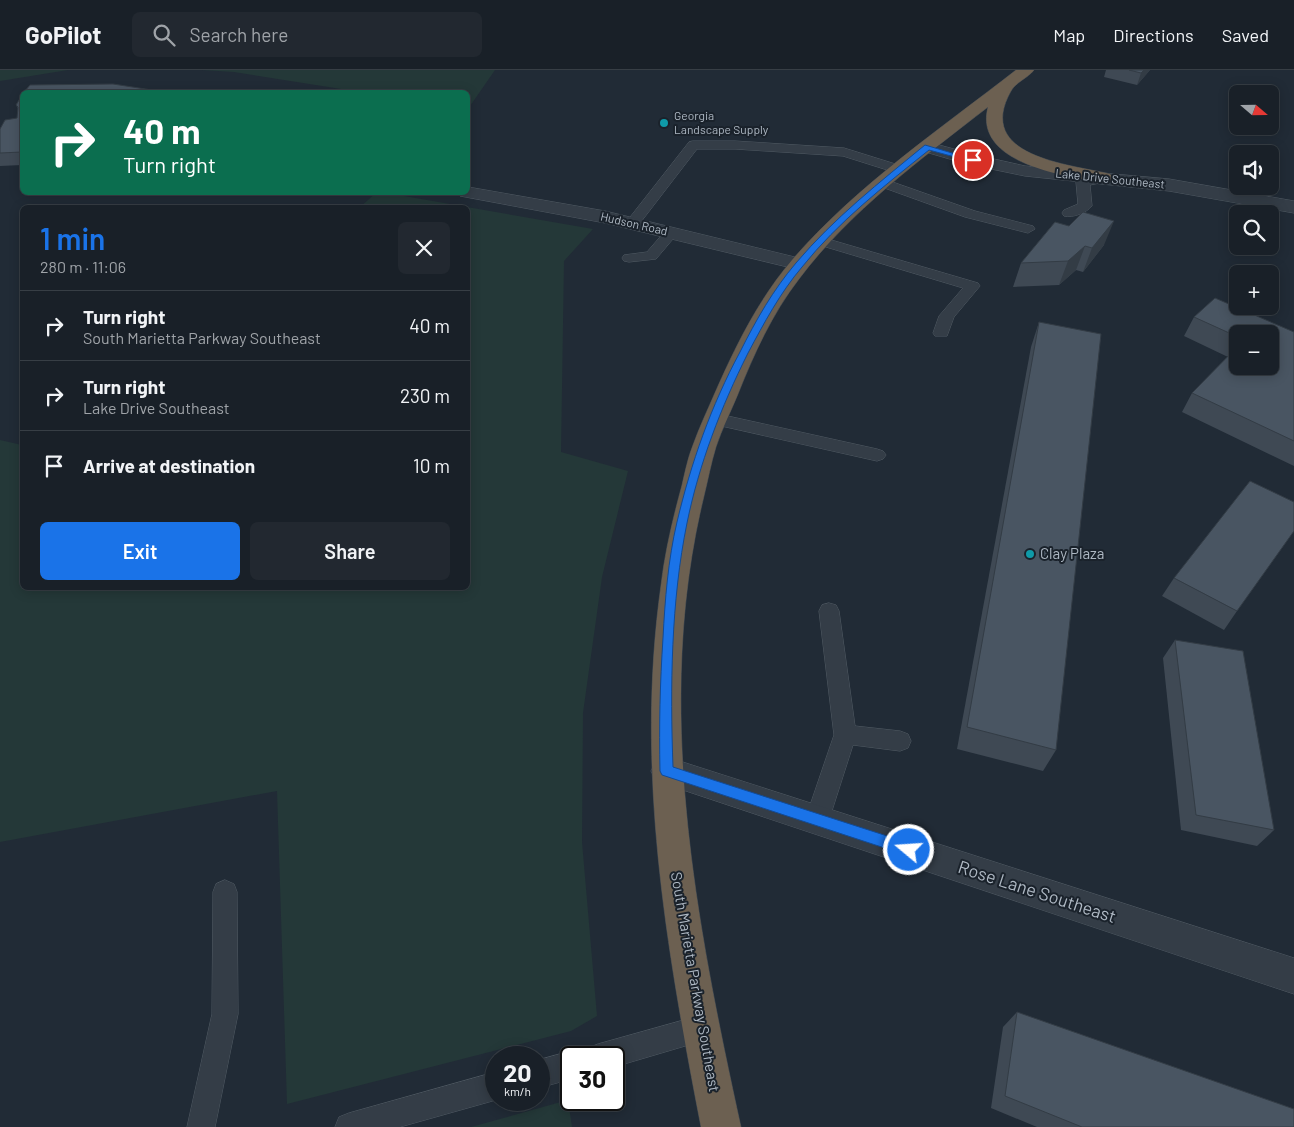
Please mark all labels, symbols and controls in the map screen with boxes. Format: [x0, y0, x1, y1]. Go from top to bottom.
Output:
search box [132, 12, 482, 57]
text: GoPilot [25, 20, 102, 49]
icon: search [150, 21, 178, 49]
text: Search here [190, 23, 288, 46]
text: Map [1053, 24, 1085, 46]
text: Directions [1113, 24, 1194, 46]
text: Saved [1222, 24, 1269, 46]
north arrow [1229, 85, 1279, 135]
map controls [1229, 85, 1279, 375]
place label: Georgia Landscape Supply [674, 108, 769, 136]
text: 40 m [123, 109, 200, 151]
icon: right [40, 110, 105, 175]
marker: Georgia Landscape Supply [658, 117, 670, 129]
pin [952, 139, 994, 181]
button: sound [1229, 145, 1279, 195]
icon: arrive [959, 146, 987, 174]
text: Turn right [123, 151, 216, 177]
street label: Lake Drive Southeast [1055, 165, 1166, 191]
button: search [1229, 205, 1279, 255]
street label: Hudson Road [599, 208, 669, 238]
text: 1 min [40, 220, 105, 256]
button: close [398, 222, 450, 274]
text: 280 m · 11:06 [40, 257, 126, 276]
button: + [1229, 265, 1279, 315]
text: Turn right [83, 305, 165, 328]
icon: right [40, 312, 68, 340]
text: 40 m [409, 314, 450, 337]
button: − [1229, 325, 1279, 375]
text: South Marietta Parkway Southeast [83, 328, 321, 347]
text: Turn right [83, 375, 165, 398]
icon: right [40, 382, 68, 410]
text: 230 m [400, 384, 450, 407]
text: Lake Drive Southeast [83, 398, 230, 417]
icon: arrive [40, 452, 68, 480]
text: Arrive at destination [83, 454, 255, 477]
text: 10 m [413, 454, 450, 477]
button: Exit [40, 522, 240, 580]
button: Share [250, 522, 450, 580]
place label: Clay Plaza [1040, 544, 1104, 562]
marker: Clay Plaza [1024, 548, 1036, 560]
position arrow [882, 823, 934, 875]
street label: Rose Lane Southeast [956, 855, 1119, 927]
street label: South Marietta Parkway Southeast [668, 870, 724, 1093]
speed limit sign: 30 [560, 1046, 625, 1111]
text: 20 [503, 1057, 532, 1087]
text: km/h [504, 1084, 531, 1098]

